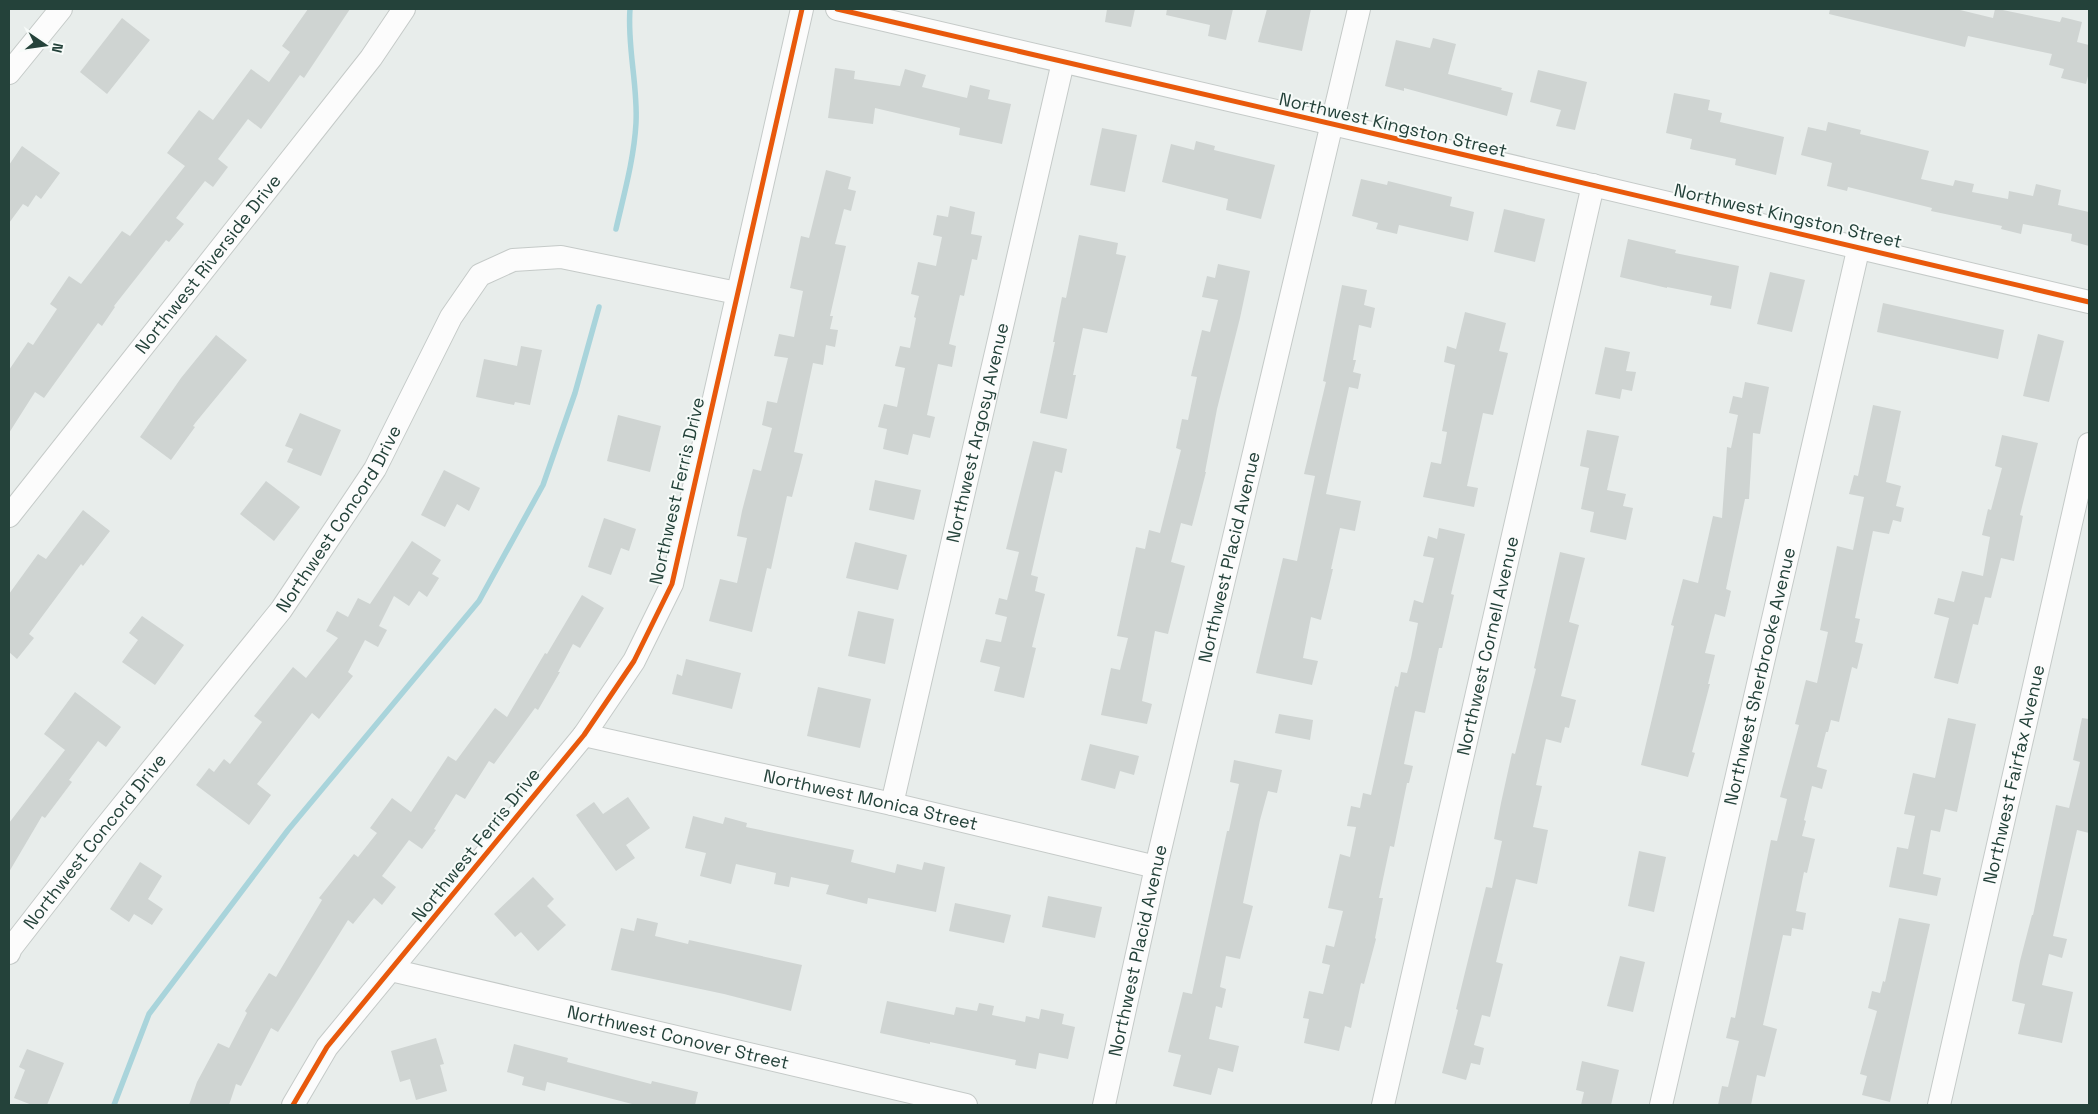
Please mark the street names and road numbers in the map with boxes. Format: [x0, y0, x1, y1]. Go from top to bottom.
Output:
street label: Northwest Kingston Street [1277, 87, 1509, 162]
street label: Northwest Riverside Drive [130, 169, 286, 358]
street label: Northwest Kingston Street [1672, 178, 1904, 253]
street label: Northwest Argosy Avenue [941, 320, 1014, 545]
street label: Northwest Ferris Drive [644, 395, 709, 587]
street label: Northwest Concord Drive [271, 421, 406, 617]
street label: Northwest Placid Avenue [1193, 449, 1265, 665]
street label: Northwest Cornell Avenue [1451, 534, 1523, 758]
street label: Northwest Sherbrooke Avenue [1718, 545, 1800, 807]
street label: Northwest Fairfax Avenue [1978, 662, 2050, 886]
street label: Northwest Concord Drive [18, 749, 171, 934]
street label: Northwest Ferris Drive [406, 763, 545, 926]
street label: Northwest Monica Street [762, 764, 980, 835]
street label: Northwest Placid Avenue [1103, 842, 1172, 1059]
street label: Northwest Conover Street [565, 1000, 792, 1074]

